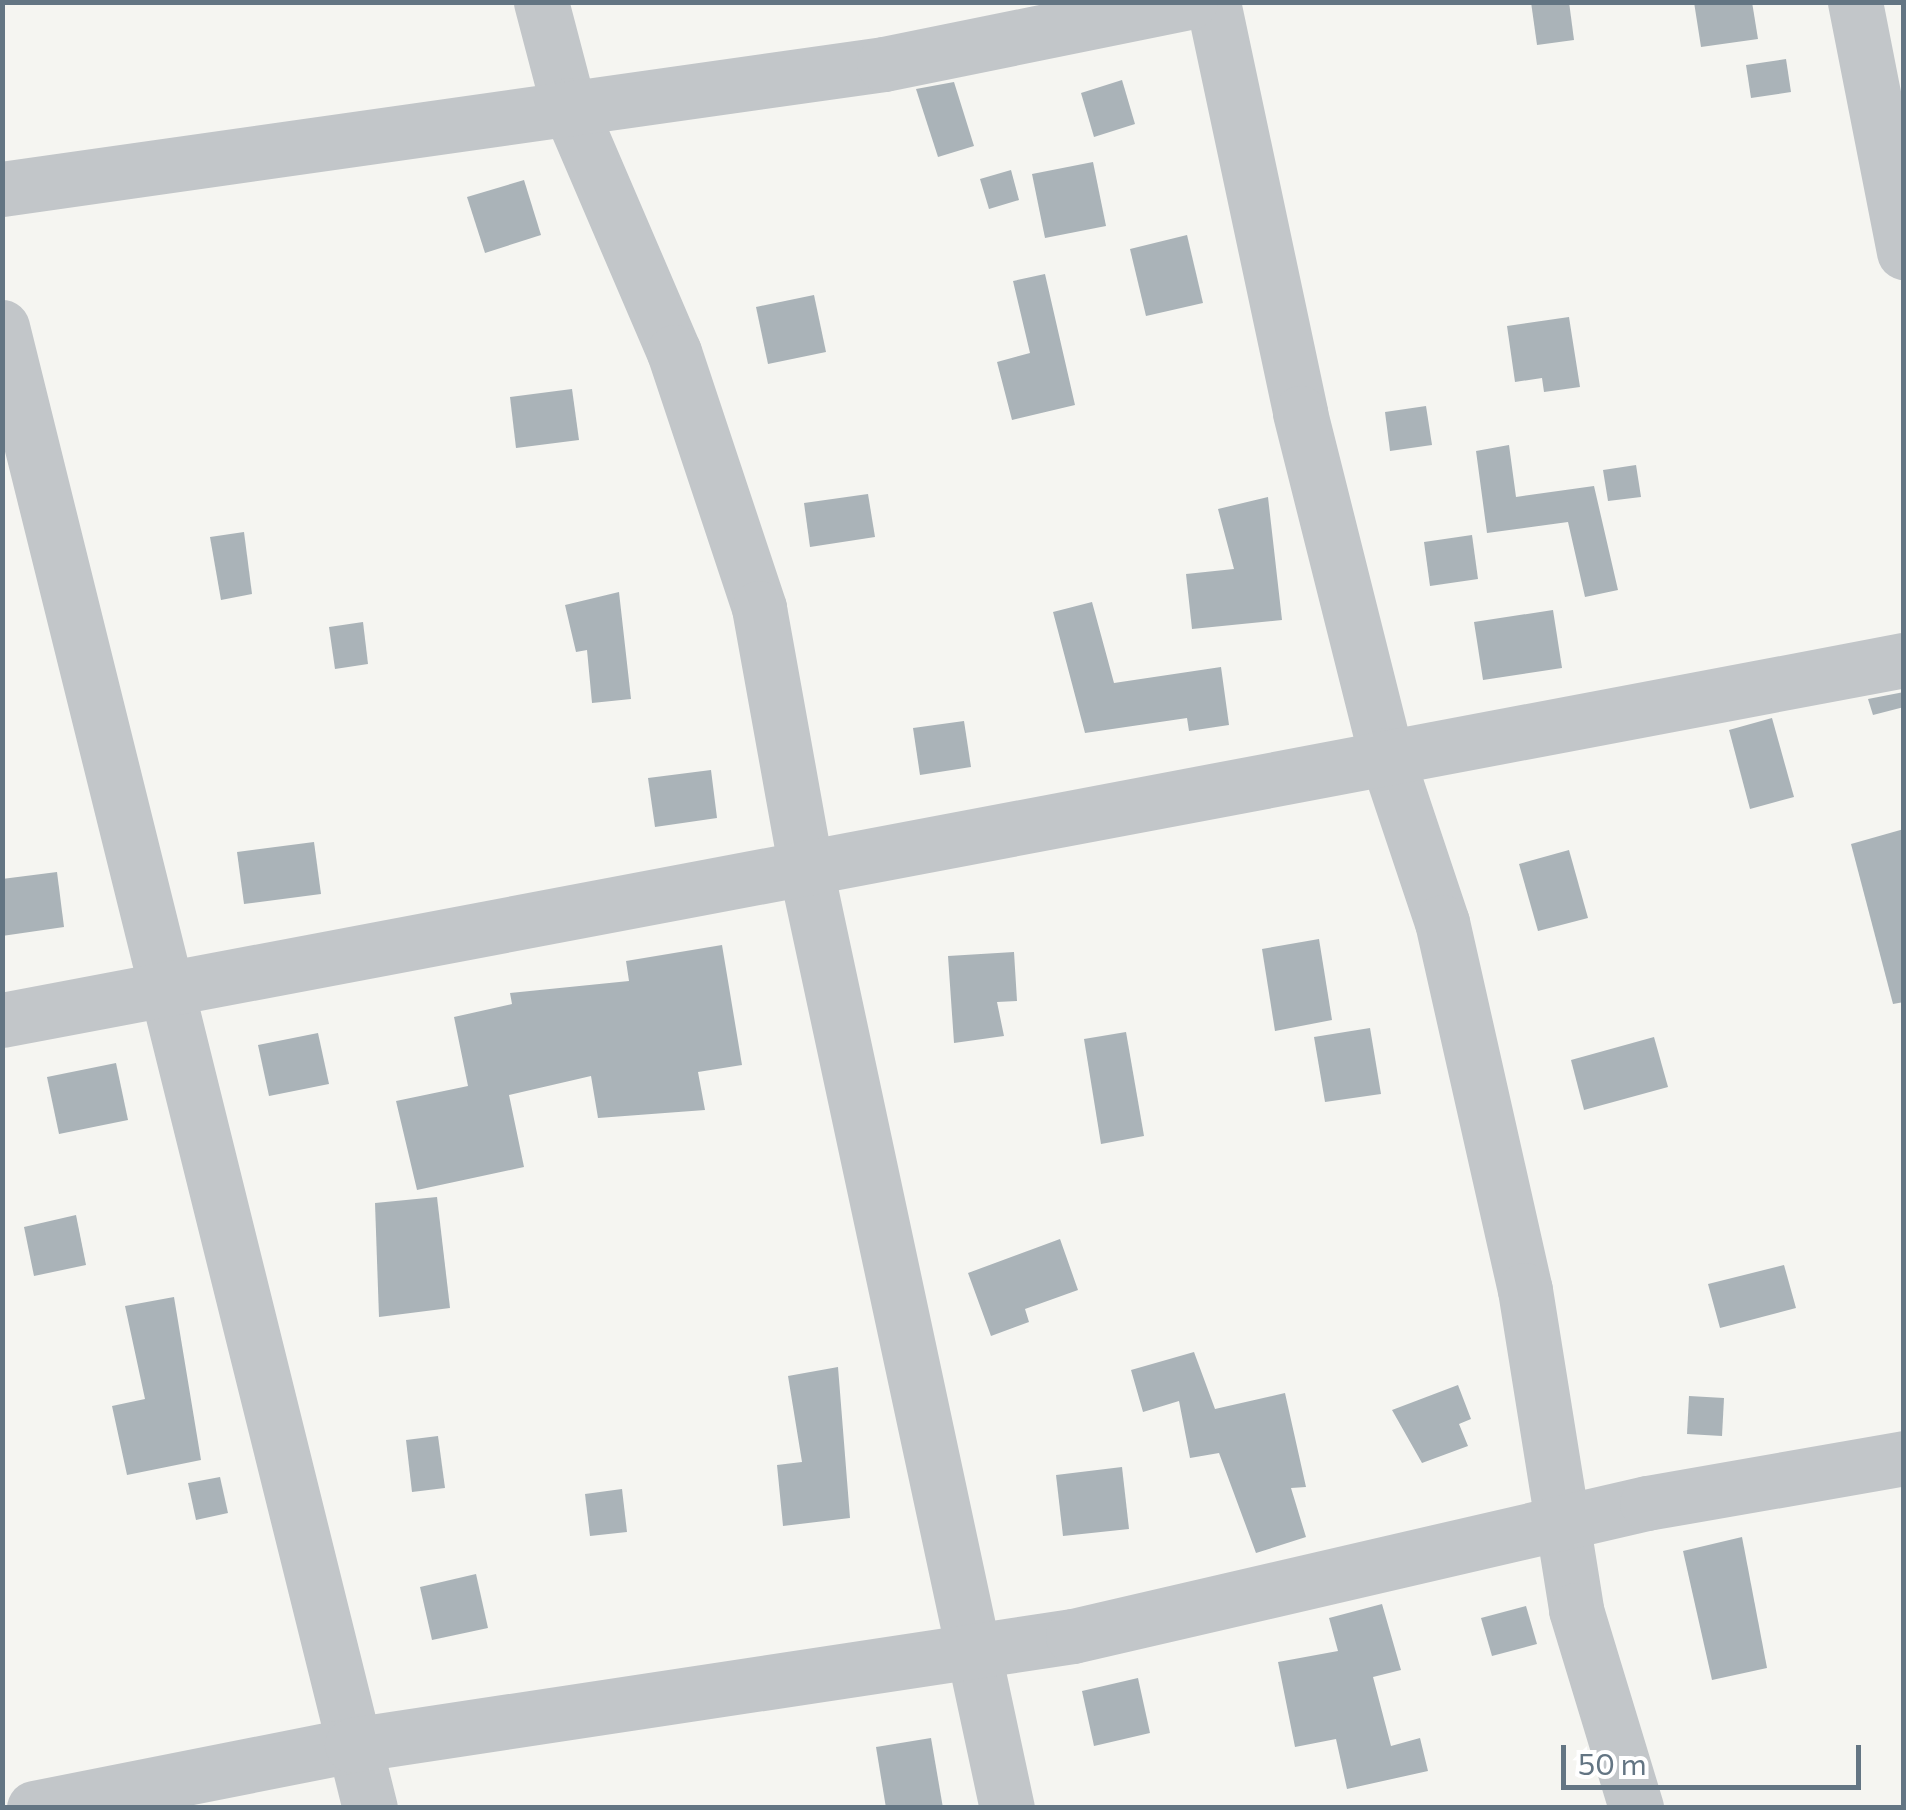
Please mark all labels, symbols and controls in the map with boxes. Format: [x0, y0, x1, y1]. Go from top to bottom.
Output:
scale bar [1566, 1725, 1866, 1787]
text: 50 m [1578, 1744, 1647, 1781]

